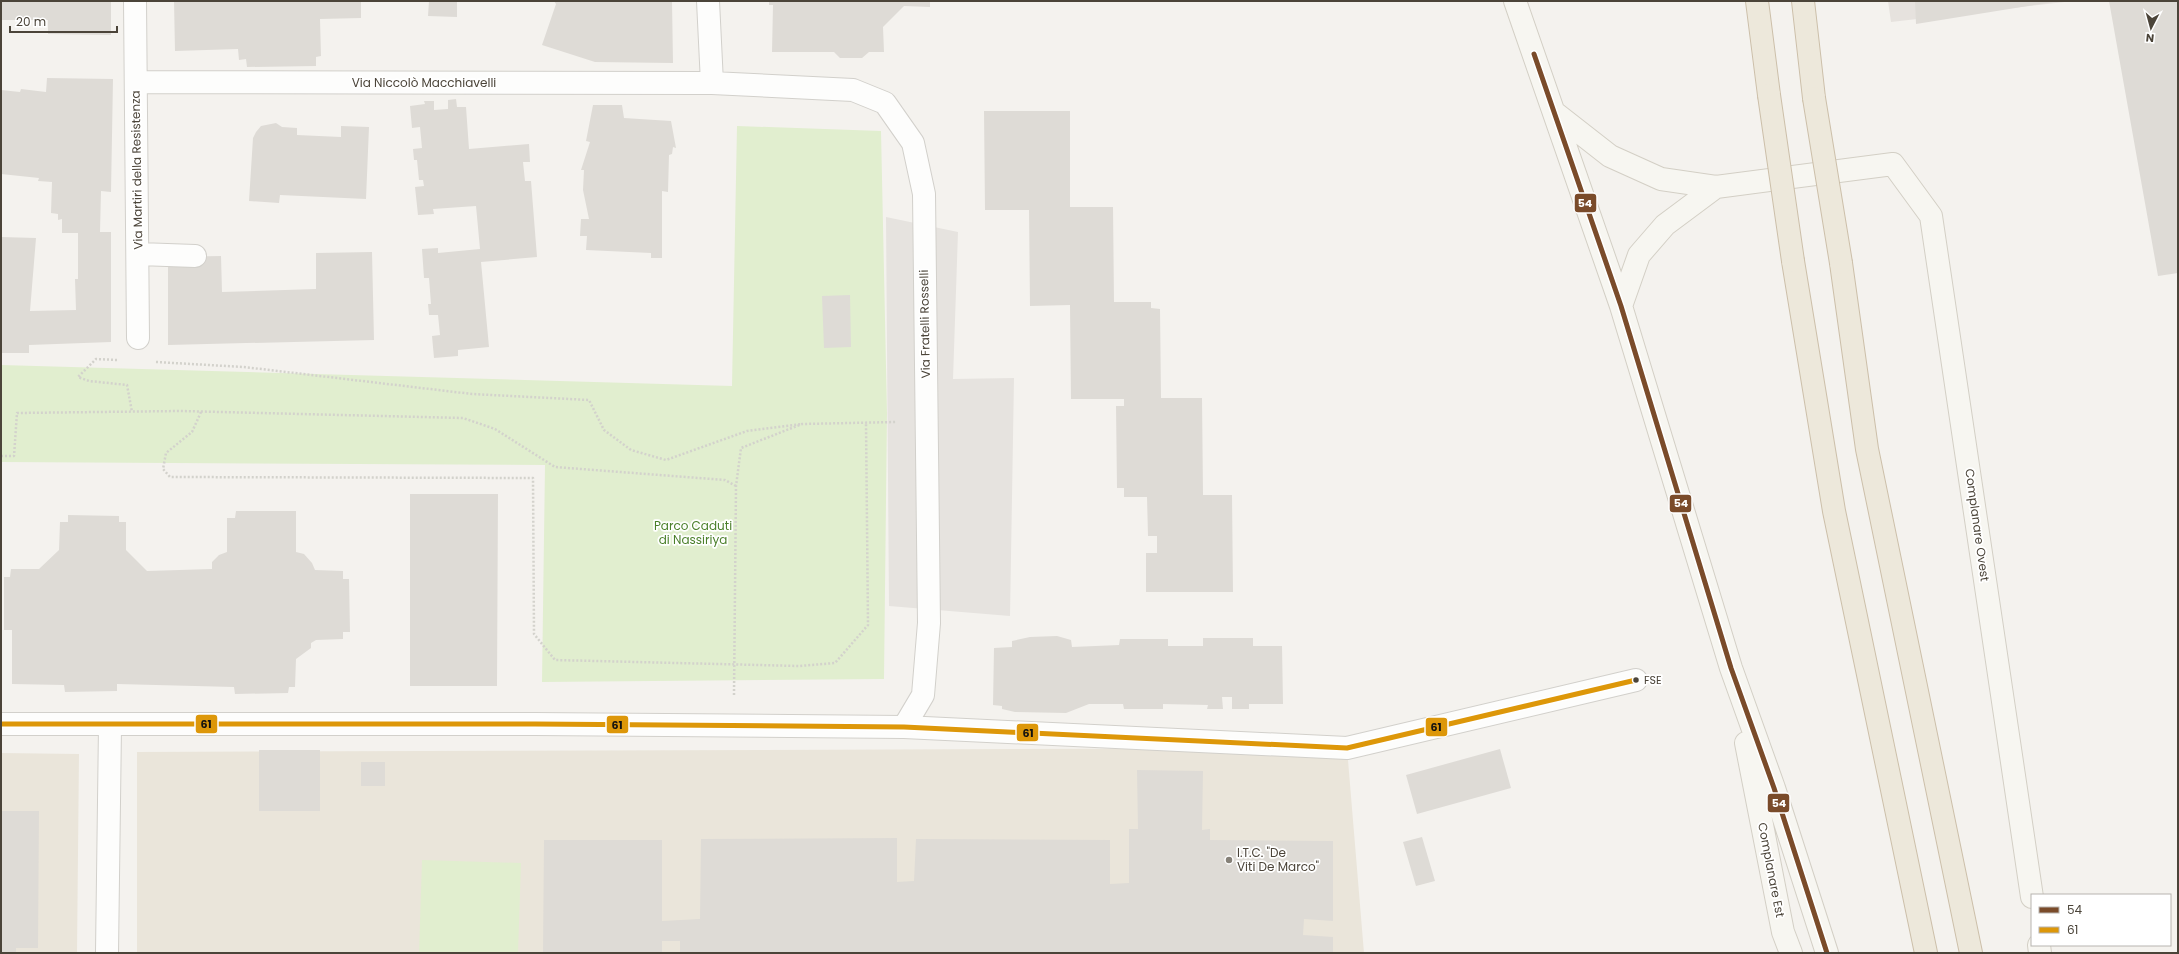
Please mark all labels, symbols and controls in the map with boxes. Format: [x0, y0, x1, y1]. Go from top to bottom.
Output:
scale bar [10, 8, 117, 34]
north arrow [2131, 8, 2171, 48]
text: 20 m [16, 13, 46, 30]
text: N [2145, 30, 2155, 46]
street label: Via Niccolò Macchiavelli [352, 74, 496, 91]
street label: Via Martiri della Resistenza [127, 90, 146, 250]
line badge: 54 [1574, 193, 1597, 213]
text: 54 [1578, 195, 1593, 211]
street label: Via Fratelli Rosselli [915, 269, 934, 378]
street label: Complanare Ovest [1961, 467, 1994, 582]
line badge: 54 [1669, 494, 1692, 513]
text: 54 [1674, 495, 1689, 511]
park label: Parco Caduti di Nassiriya [654, 517, 732, 548]
place label: FSE [1644, 672, 1662, 688]
marker: FSE [1631, 675, 1641, 685]
line badge: 61 [195, 714, 218, 734]
line badge: 61 [606, 715, 629, 734]
text: 61 [200, 716, 212, 732]
text: 61 [611, 717, 623, 733]
line badge: 61 [1425, 717, 1448, 737]
text: 61 [1430, 719, 1442, 735]
line badge: 61 [1016, 723, 1039, 742]
text: 61 [1022, 725, 1034, 741]
line badge: 54 [1767, 793, 1790, 813]
text: 54 [1772, 795, 1787, 811]
street label: Complanare Est [1754, 821, 1789, 919]
place label: I.T.C. "De Viti De Marco" [1237, 844, 1320, 875]
marker: I.T.C. "De Viti De Marco" [1224, 855, 1234, 865]
legend [2031, 894, 2171, 946]
text: 54 [2067, 901, 2083, 918]
text: 61 [2067, 921, 2078, 938]

